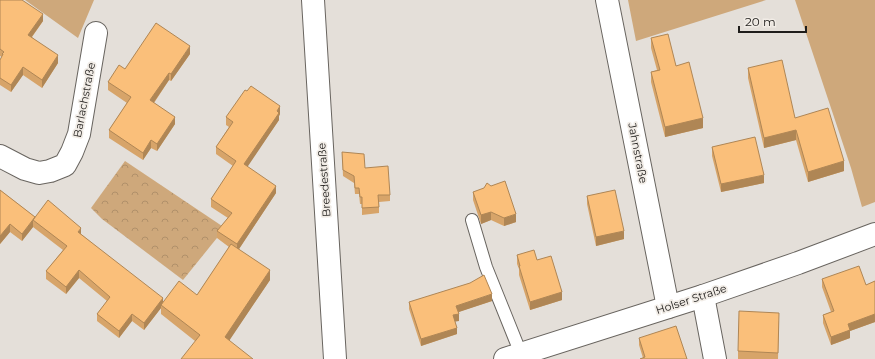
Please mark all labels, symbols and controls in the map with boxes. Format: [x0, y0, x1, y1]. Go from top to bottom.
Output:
scale bar [739, 8, 806, 34]
text: 20 m [745, 14, 776, 29]
street label: Barlachstraße [70, 61, 98, 139]
street label: Jahnstraße [625, 121, 651, 185]
street label: Breedestraße [314, 142, 334, 218]
street label: Holser Straße [654, 281, 729, 317]

